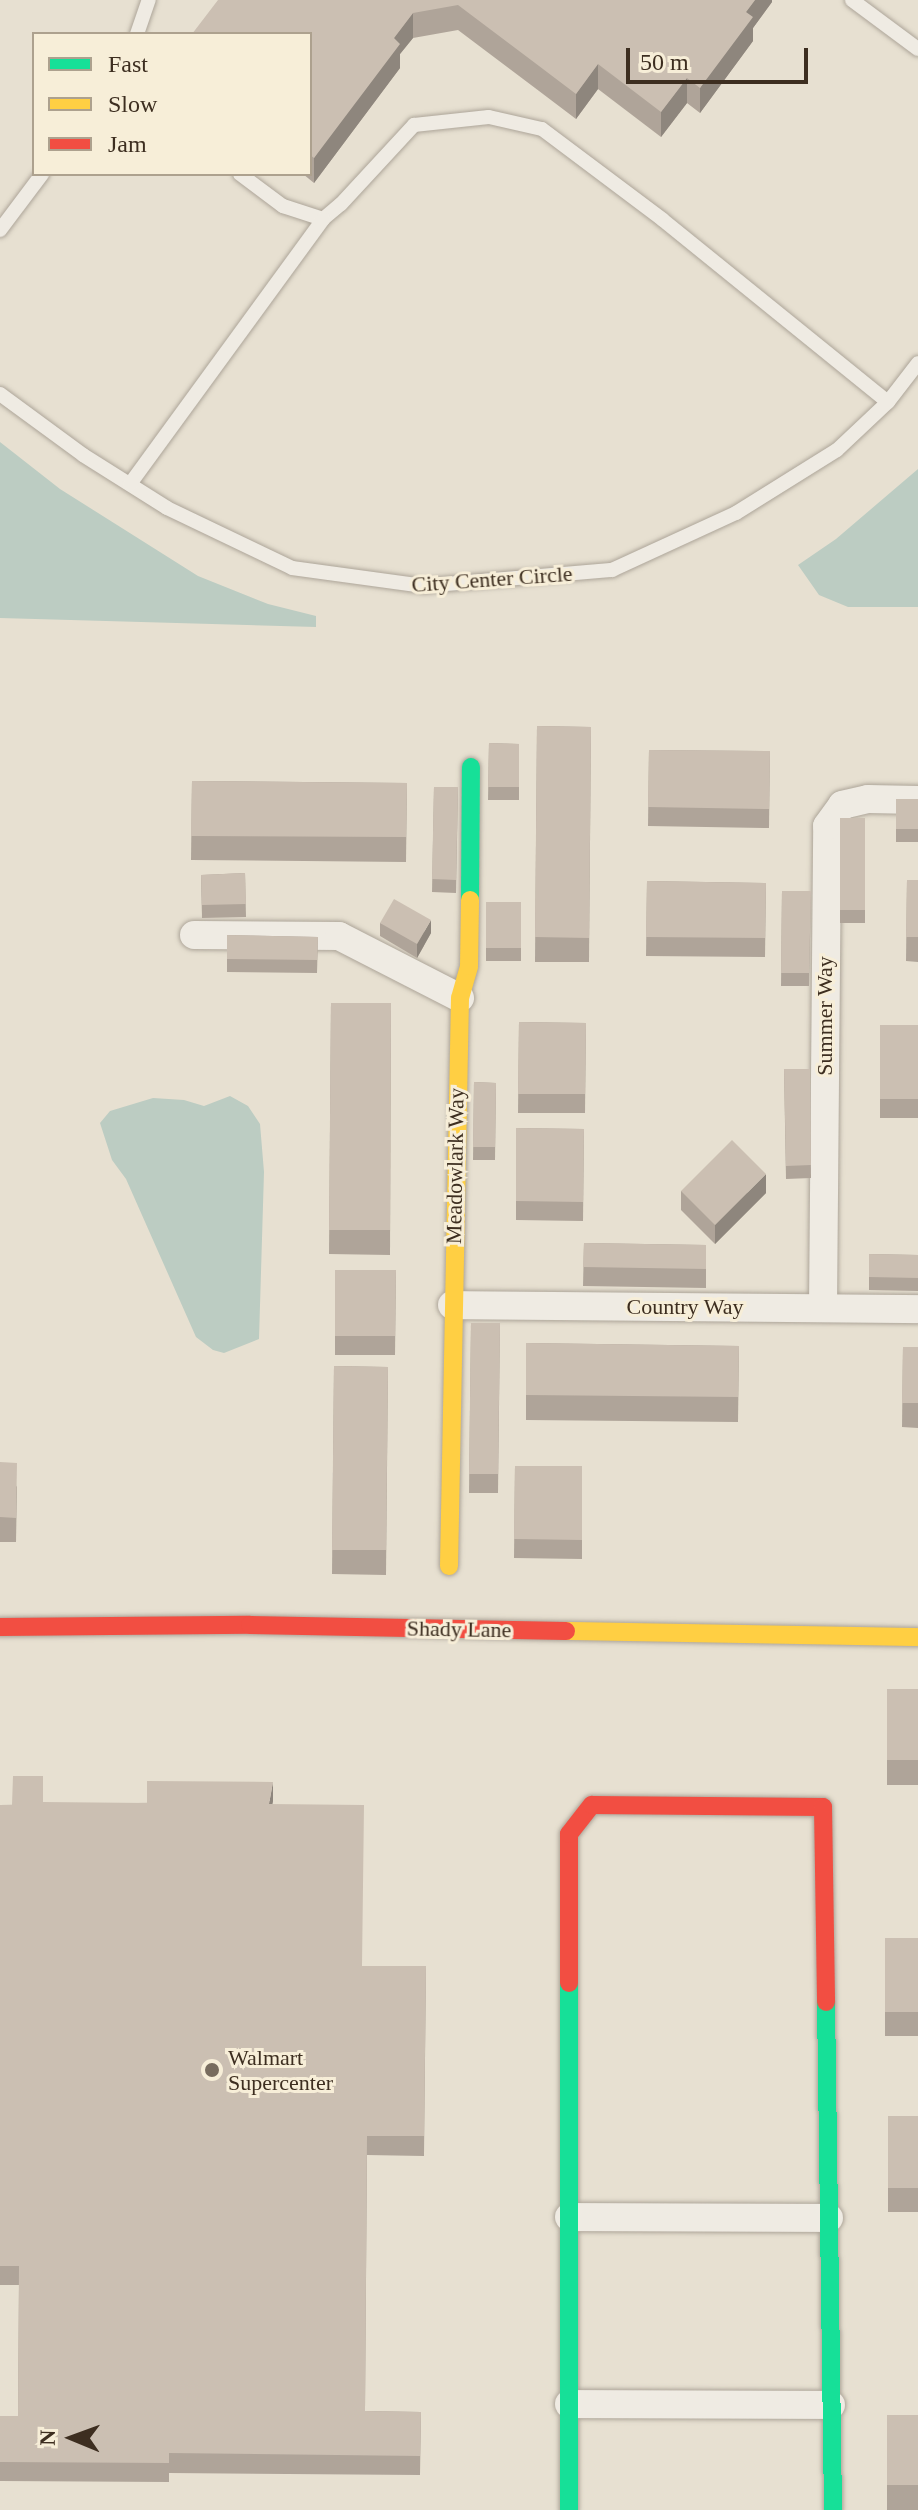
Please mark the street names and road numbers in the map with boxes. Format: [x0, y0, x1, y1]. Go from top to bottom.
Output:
street label: City Center Circle [411, 560, 573, 598]
street label: Summer Way [812, 956, 838, 1076]
street label: Meadowlark Way [440, 1088, 470, 1244]
street label: Country Way [626, 1294, 744, 1320]
street label: Shady Lane [407, 1615, 511, 1643]

